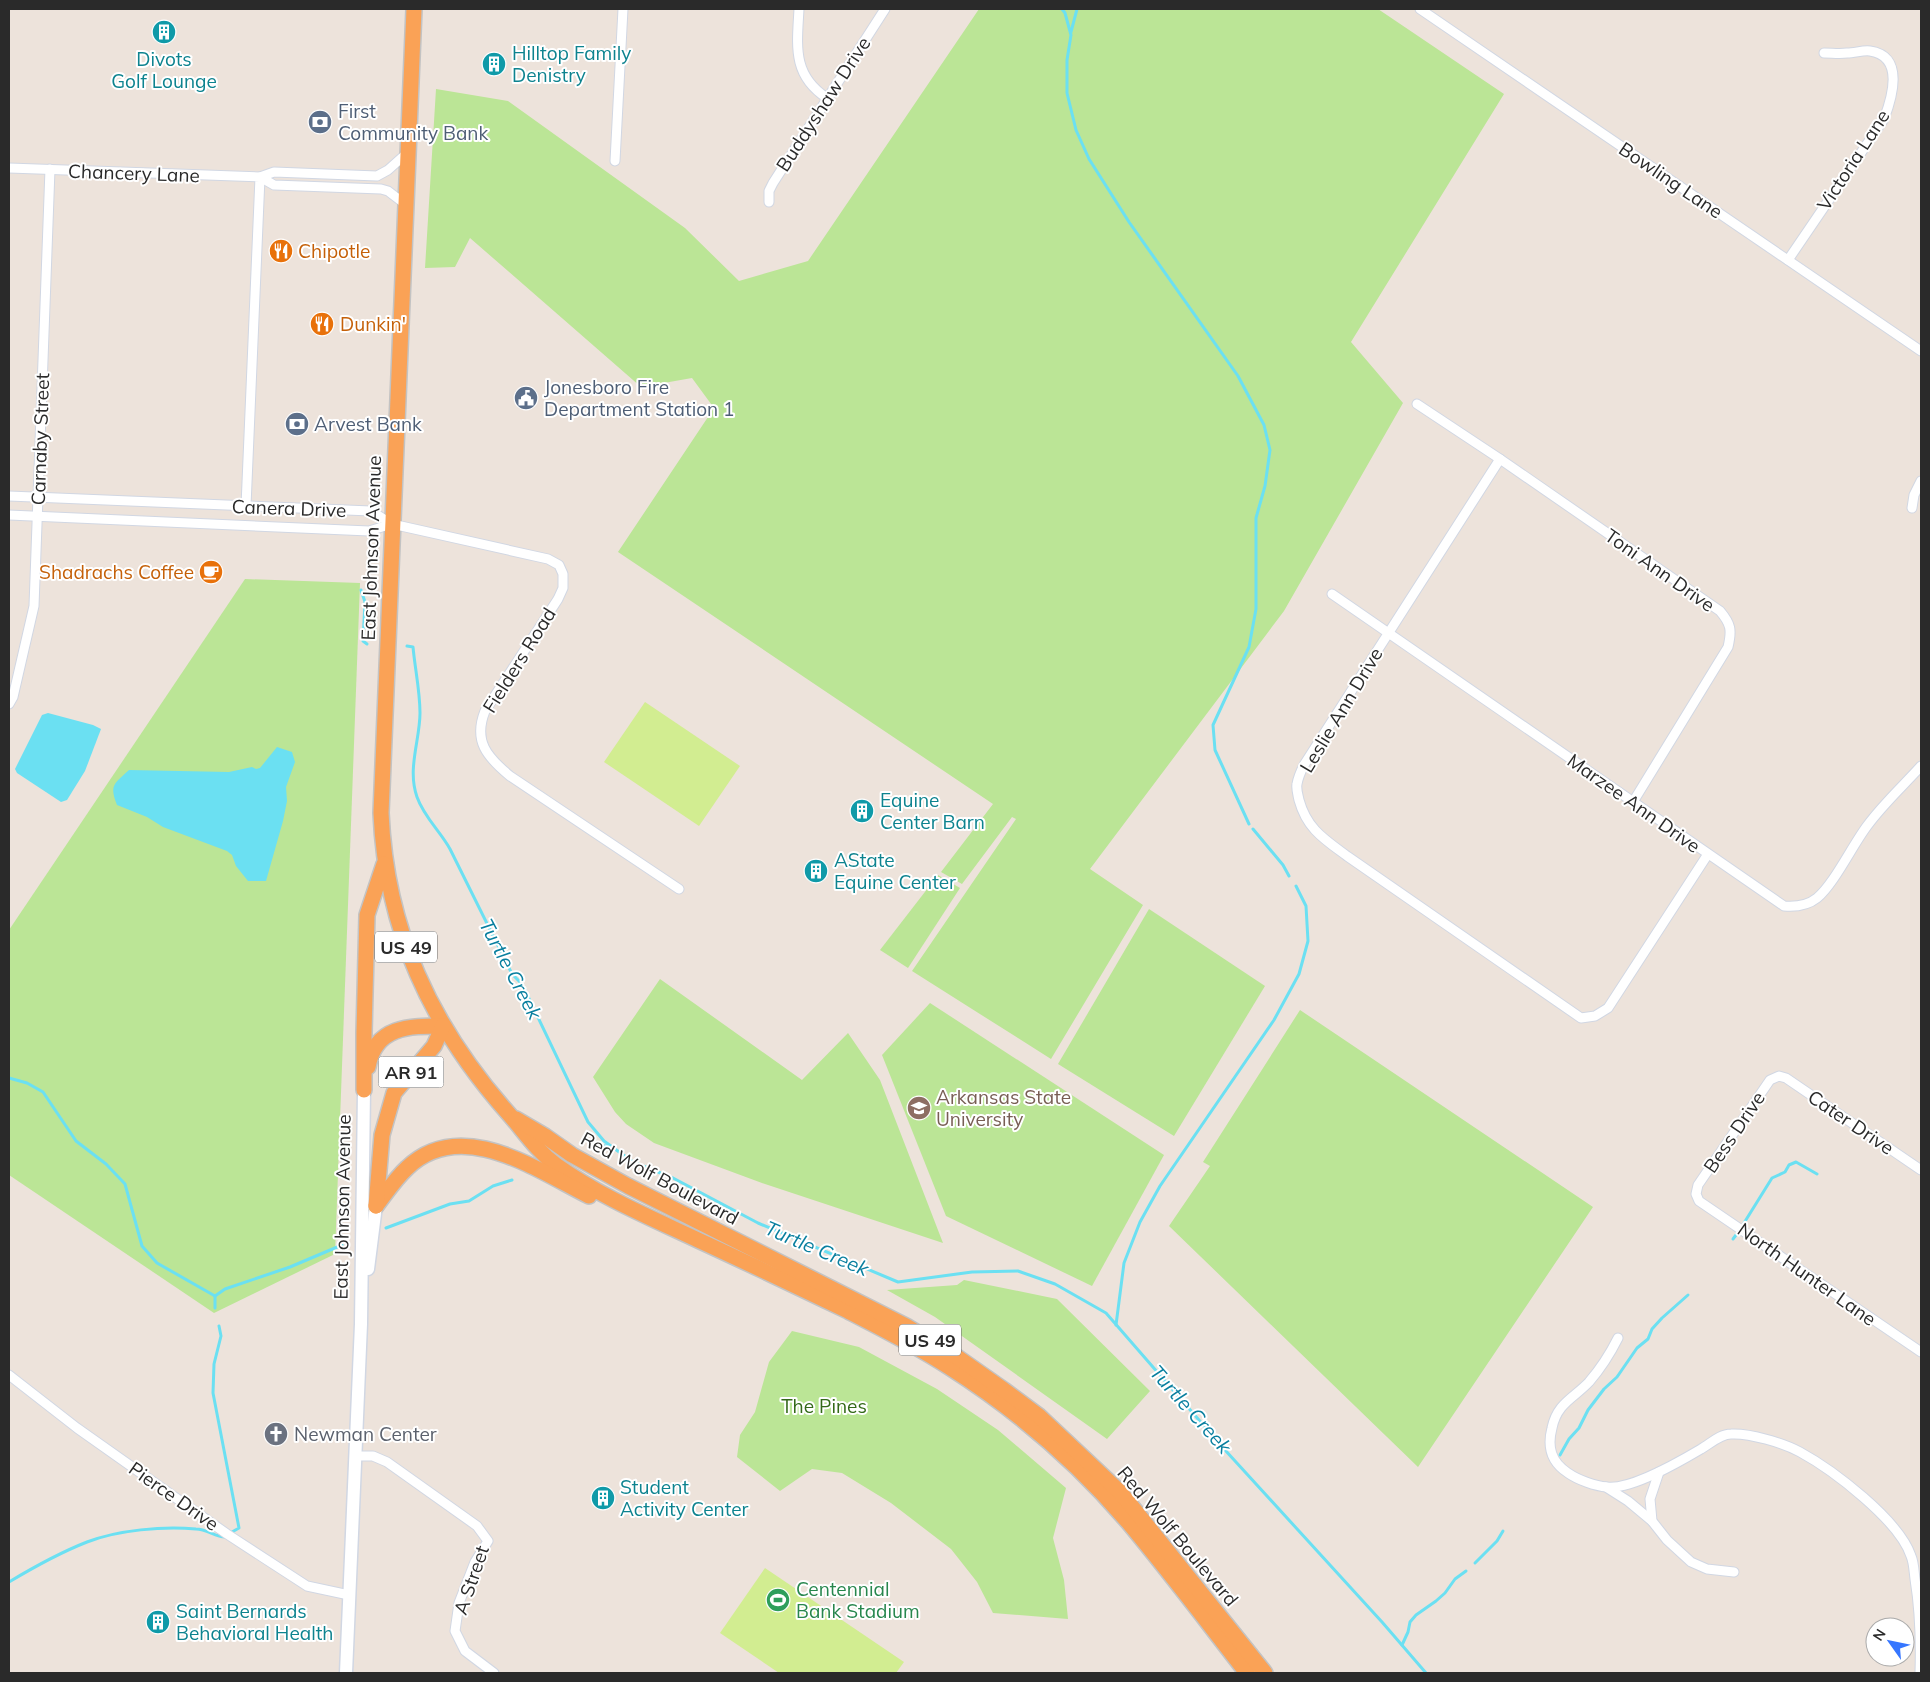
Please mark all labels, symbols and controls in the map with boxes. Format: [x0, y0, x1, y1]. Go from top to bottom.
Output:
building icon: Divots Golf Lounge [151, 19, 177, 45]
street label: Buddyshaw Drive [771, 32, 875, 176]
place label: Hilltop Family Denistry [512, 41, 631, 87]
place label: Divots Golf Lounge [111, 47, 217, 93]
building icon: Hilltop Family Denistry [481, 51, 507, 77]
place label: First Community Bank [338, 99, 488, 145]
street label: Victoria Lane [1811, 105, 1895, 215]
bank icon: First Community Bank [307, 109, 333, 135]
street label: Bowling Lane [1615, 137, 1727, 223]
street label: Chancery Lane [68, 159, 200, 187]
restaurant icon: Chipotle [268, 238, 294, 264]
place label: Chipotle [298, 239, 370, 263]
restaurant icon: Dunkin' [309, 311, 335, 337]
place label: Dunkin' [340, 312, 406, 336]
street label: Carnaby Street [26, 372, 54, 506]
place label: Jonesboro Fire Department Station 1 [544, 375, 735, 421]
public building icon: Jonesboro Fire Department Station 1 [513, 385, 539, 411]
bank icon: Arvest Bank [284, 411, 310, 437]
place label: Arvest Bank [314, 412, 422, 436]
street label: East Johnson Avenue [356, 455, 386, 641]
street label: Canera Drive [231, 494, 347, 522]
street label: Toni Ann Drive [1600, 523, 1720, 617]
cafe icon: Shadrachs Coffee [198, 559, 224, 585]
place label: Shadrachs Coffee [39, 560, 194, 584]
street label: Fielders Road [477, 603, 561, 717]
street label: Leslie Ann Drive [1294, 643, 1388, 777]
street label: Marzee Ann Drive [1563, 748, 1705, 858]
place label: Equine Center Barn [880, 788, 985, 834]
building icon: Equine Center Barn [849, 798, 875, 824]
place label: AState Equine Center [834, 848, 956, 894]
building icon: AState Equine Center [803, 858, 829, 884]
water label: Turtle Creek [474, 914, 548, 1024]
road number: US 49 [375, 932, 437, 962]
road number: AR 91 [378, 1056, 444, 1088]
street label: Cater Drive [1803, 1084, 1899, 1160]
place label: Arkansas State University [936, 1085, 1071, 1131]
street label: Bess Drive [1698, 1087, 1770, 1177]
school or university icon: Arkansas State University [906, 1095, 932, 1121]
street label: East Johnson Avenue [328, 1114, 356, 1300]
street label: Red Wolf Boulevard [577, 1126, 743, 1230]
water label: Turtle Creek [761, 1215, 873, 1281]
street label: North Hunter Lane [1733, 1217, 1881, 1331]
road number: US 49 [899, 1324, 961, 1356]
water label: Turtle Creek [1145, 1360, 1238, 1459]
park label: The Pines [781, 1394, 867, 1418]
church icon: Newman Center [263, 1421, 289, 1447]
place label: Newman Center [294, 1422, 437, 1446]
street label: Pierce Drive [124, 1456, 224, 1536]
street label: Red Wolf Boulevard [1112, 1461, 1244, 1611]
place label: Student Activity Center [620, 1475, 749, 1521]
building icon: Student Activity Center [590, 1485, 616, 1511]
street label: A Street [448, 1542, 494, 1618]
place label: Centennial Bank Stadium [796, 1577, 920, 1623]
sports icon: Centennial Bank Stadium [765, 1587, 791, 1613]
place label: Saint Bernards Behavioral Health [176, 1599, 333, 1645]
building icon: Saint Bernards Behavioral Health [145, 1609, 171, 1635]
north arrow [1865, 1617, 1915, 1667]
text: N [1869, 1626, 1890, 1644]

